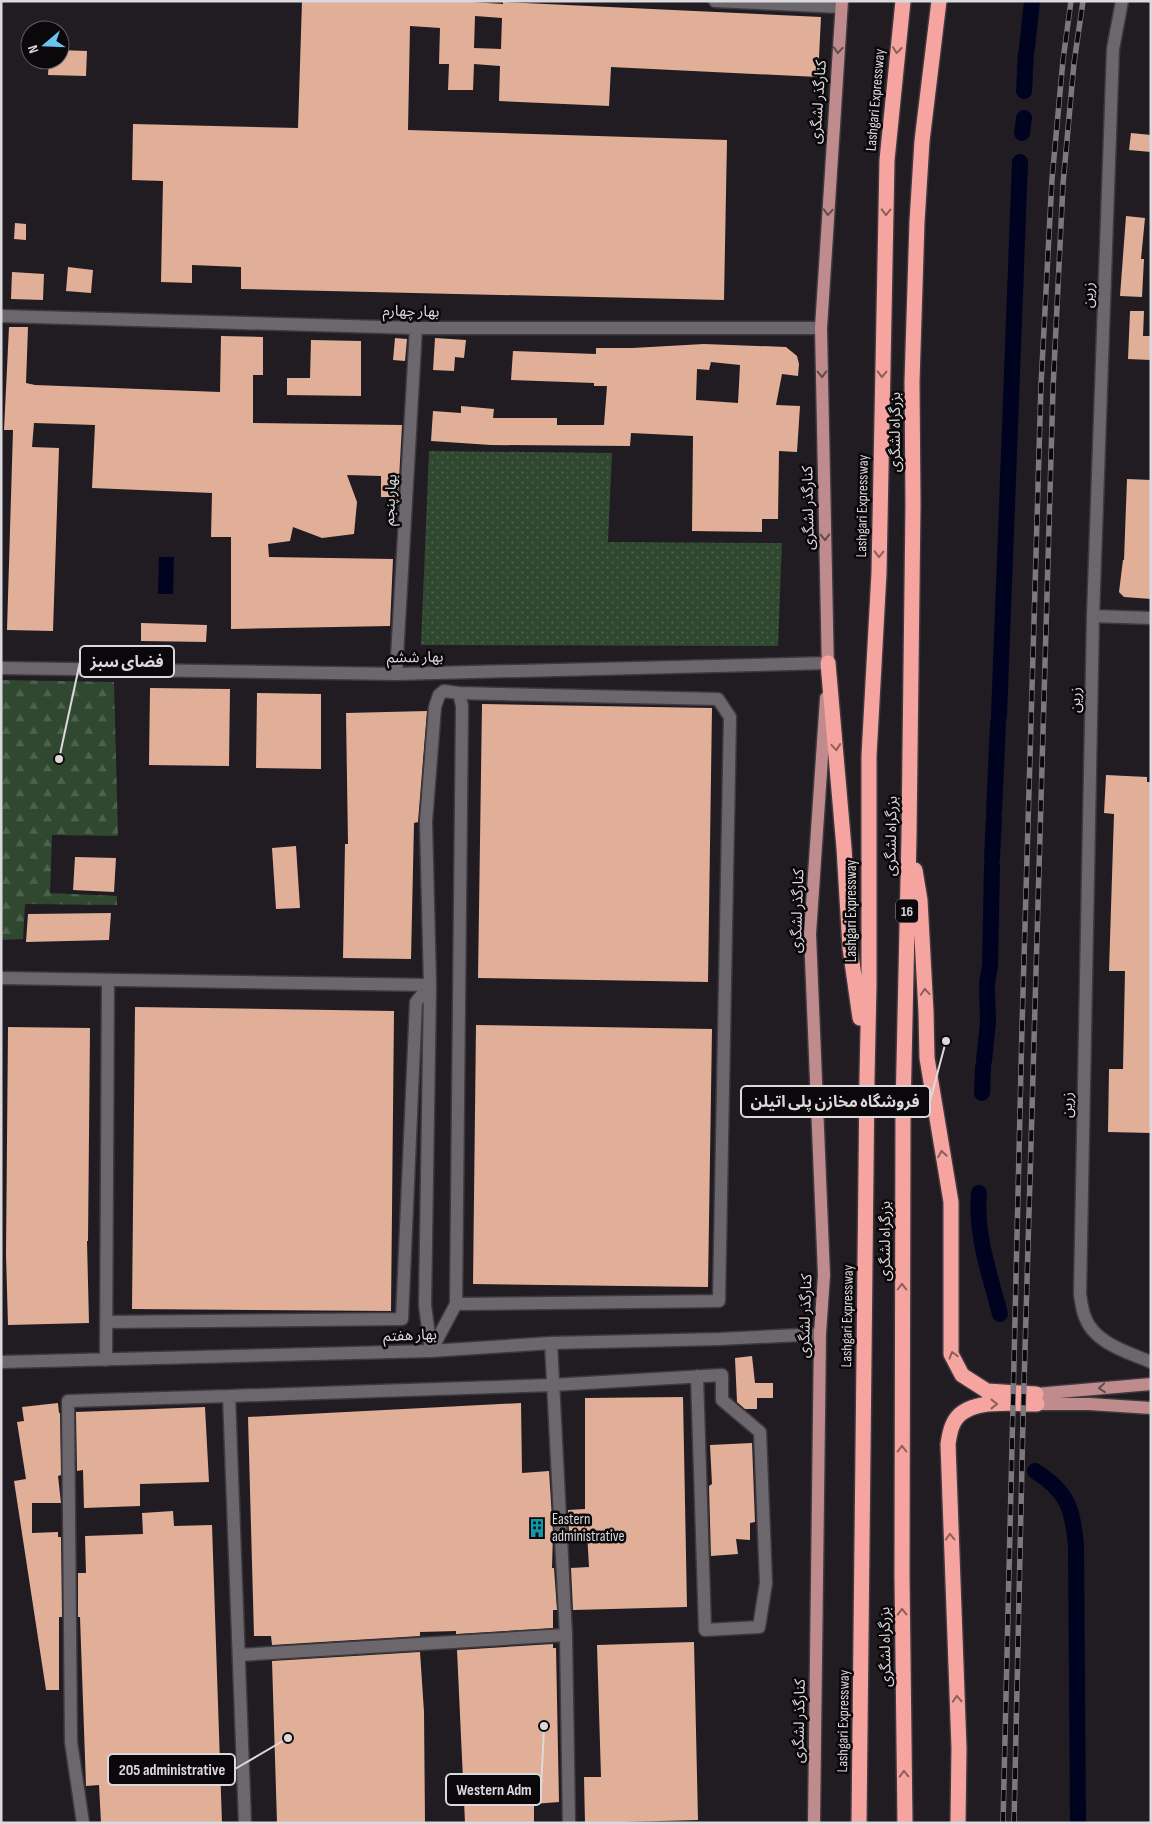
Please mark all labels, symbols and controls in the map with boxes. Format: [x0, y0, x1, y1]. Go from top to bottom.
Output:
north arrow [20, 20, 70, 70]
text: N [24, 43, 42, 55]
one-way arrow [832, 46, 843, 54]
one-way arrow [892, 46, 903, 54]
street label: Lashgari Expressway [862, 48, 889, 152]
street label: کنارگذر لشگری [806, 59, 831, 145]
one-way arrow [822, 208, 833, 216]
one-way arrow [881, 208, 891, 216]
street label: زرین [1079, 282, 1098, 308]
street label: بهار چهارم [382, 302, 440, 322]
one-way arrow [877, 370, 887, 378]
one-way arrow [816, 371, 827, 379]
street label: بزرگراه لشگری [886, 392, 905, 472]
street label: Lashgari Expressway [852, 454, 873, 557]
street label: کنارگذر لشگری [798, 465, 819, 550]
street label: بهار پنجم [380, 474, 402, 526]
one-way arrow [820, 533, 831, 541]
one-way arrow [874, 550, 884, 558]
callout: فضای سبز [80, 646, 174, 677]
street label: بهار ششم [386, 648, 444, 668]
text: فضای سبز [89, 653, 164, 672]
street label: زرین [1066, 687, 1085, 713]
one-way arrow [830, 743, 841, 751]
street label: بزرگراه لشگری [881, 796, 902, 876]
street label: Lashgari Expressway [842, 860, 861, 962]
street label: کنارگذر لشگری [787, 868, 808, 953]
road number: 16 [896, 899, 918, 922]
one-way arrow [920, 988, 931, 996]
callout: فروشگاه مخازن پلی اتیلن [741, 1086, 930, 1117]
street label: زرین [1058, 1092, 1077, 1118]
text: فروشگاه مخازن پلی اتیلن [750, 1093, 920, 1112]
one-way arrow [938, 1149, 948, 1158]
street label: بزرگراه لشگری [876, 1201, 895, 1281]
street label: Lashgari Expressway [837, 1264, 858, 1367]
street label: کنارگذر لشگری [795, 1273, 816, 1358]
one-way arrow [897, 1282, 907, 1290]
street label: بهار هفتم [383, 1325, 437, 1347]
one-way arrow [948, 1351, 959, 1359]
one-way arrow [1098, 1383, 1106, 1394]
one-way arrow [991, 1399, 999, 1409]
one-way arrow [897, 1445, 907, 1452]
place label: Eastern administrative [552, 1510, 625, 1546]
building icon: Eastern administrative [526, 1517, 548, 1539]
one-way arrow [945, 1533, 956, 1541]
street label: بزرگراه لشگری [875, 1607, 896, 1687]
one-way arrow [897, 1607, 908, 1615]
street label: Lashgari Expressway [833, 1669, 854, 1772]
street label: کنارگذر لشگری [789, 1678, 810, 1763]
one-way arrow [952, 1695, 963, 1703]
callout: 205 administrative [108, 1754, 235, 1785]
text: 205 administrative [119, 1761, 225, 1780]
one-way arrow [899, 1770, 909, 1778]
callout: Western Adm [446, 1774, 541, 1805]
text: Western Adm [456, 1781, 532, 1800]

